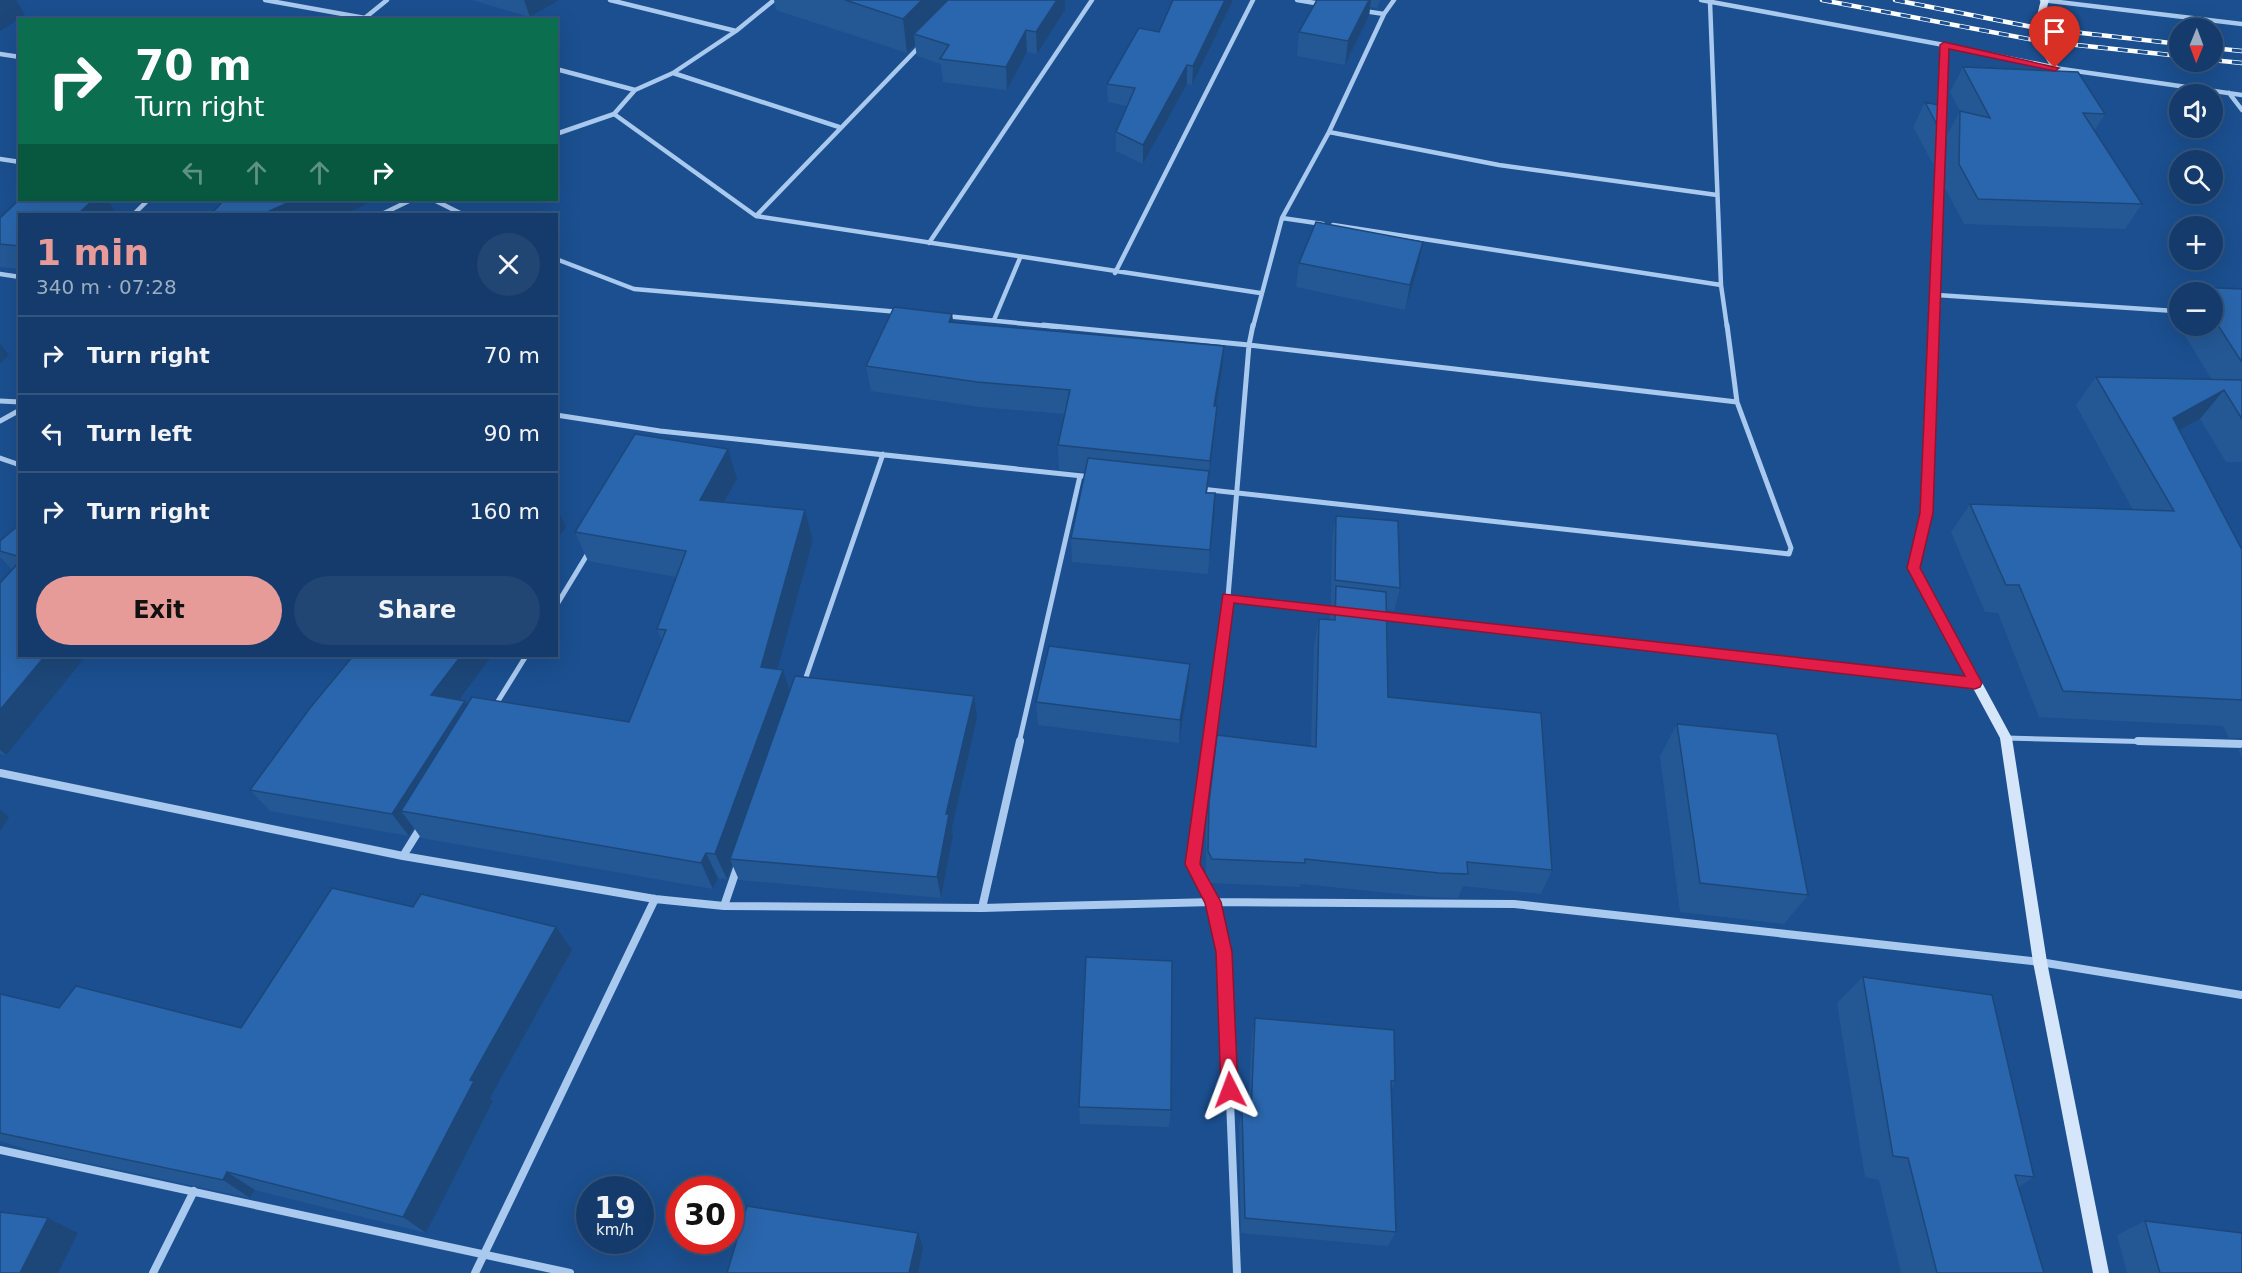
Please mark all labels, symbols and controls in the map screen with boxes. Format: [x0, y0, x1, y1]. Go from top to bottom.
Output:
pin [2029, 6, 2080, 68]
icon: arrive [2038, 15, 2071, 48]
north arrow [2169, 18, 2223, 72]
map controls [2169, 18, 2223, 336]
text: 70 m [135, 41, 252, 90]
icon: right [36, 42, 114, 120]
button: sound [2169, 84, 2223, 138]
text: Turn right [135, 91, 264, 122]
button: search [2169, 150, 2223, 204]
icon: left [177, 156, 210, 189]
icon: ahead [240, 156, 273, 189]
icon: ahead [303, 156, 336, 189]
icon: right [366, 156, 399, 189]
button: + [2169, 216, 2223, 270]
text: 1 min [36, 232, 149, 273]
button: close [477, 233, 540, 296]
text: 340 m · 07:28 [36, 275, 177, 299]
button: − [2169, 282, 2223, 336]
icon: right [36, 339, 69, 372]
text: Turn right [87, 343, 210, 368]
text: 70 m [484, 343, 540, 368]
icon: left [36, 417, 69, 450]
text: Turn left [87, 421, 192, 446]
text: 90 m [484, 421, 540, 446]
icon: right [36, 495, 69, 528]
text: Turn right [87, 499, 210, 524]
text: 160 m [470, 499, 540, 524]
button: Exit [36, 576, 282, 645]
button: Share [294, 576, 540, 645]
position arrow [1198, 1058, 1262, 1122]
speed limit sign: 30 [666, 1176, 744, 1254]
text: 19 [594, 1190, 636, 1225]
text: km/h [596, 1221, 634, 1239]

